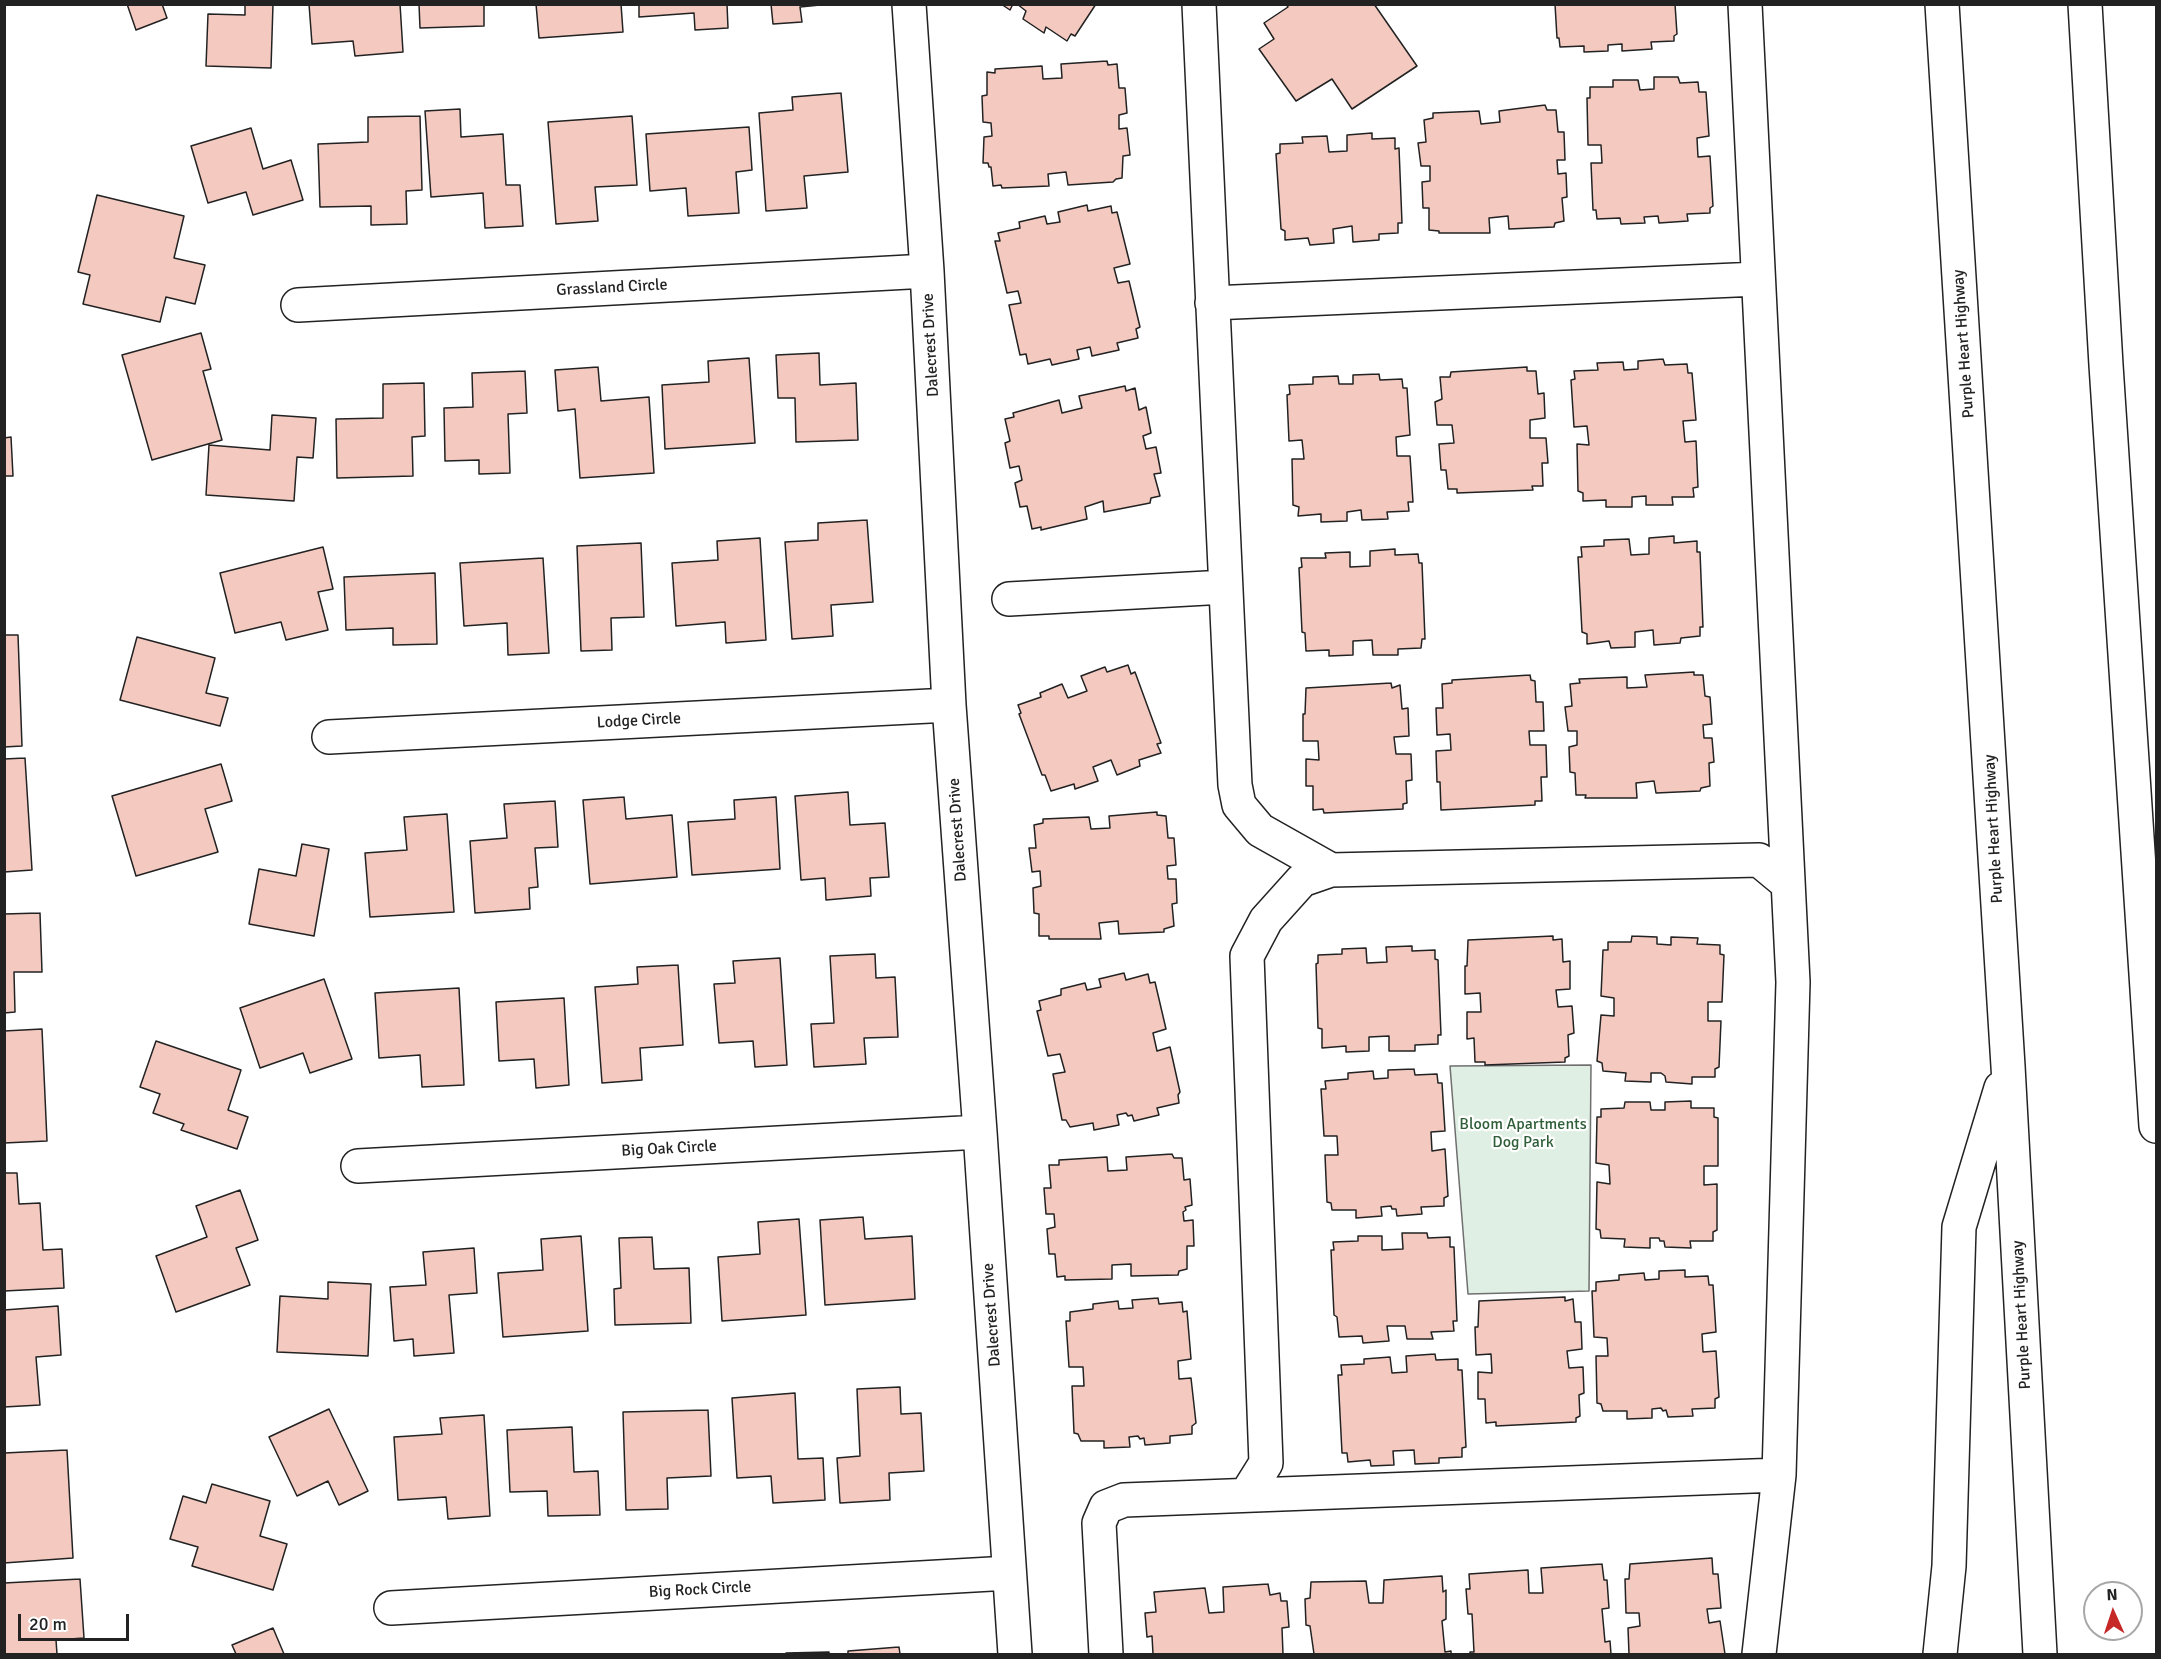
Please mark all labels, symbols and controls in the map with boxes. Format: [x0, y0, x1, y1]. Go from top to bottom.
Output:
street label: Purple Heart Highway [1949, 269, 1979, 419]
street label: Grassland Circle [556, 275, 668, 301]
street label: Dalecrest Drive [919, 293, 943, 397]
street label: Lodge Circle [596, 709, 682, 733]
street label: Purple Heart Highway [1981, 754, 2007, 904]
street label: Dalecrest Drive [945, 777, 971, 883]
park label: Bloom Apartments Dog Park [1459, 1115, 1587, 1153]
street label: Big Oak Circle [621, 1137, 717, 1161]
street label: Purple Heart Highway [2009, 1240, 2035, 1390]
street label: Dalecrest Drive [979, 1262, 1005, 1368]
street label: Big Rock Circle [648, 1578, 752, 1602]
north arrow [2083, 1581, 2143, 1641]
text: N [2106, 1585, 2118, 1605]
scale bar [21, 1602, 132, 1640]
text: 20 m [29, 1613, 67, 1635]

